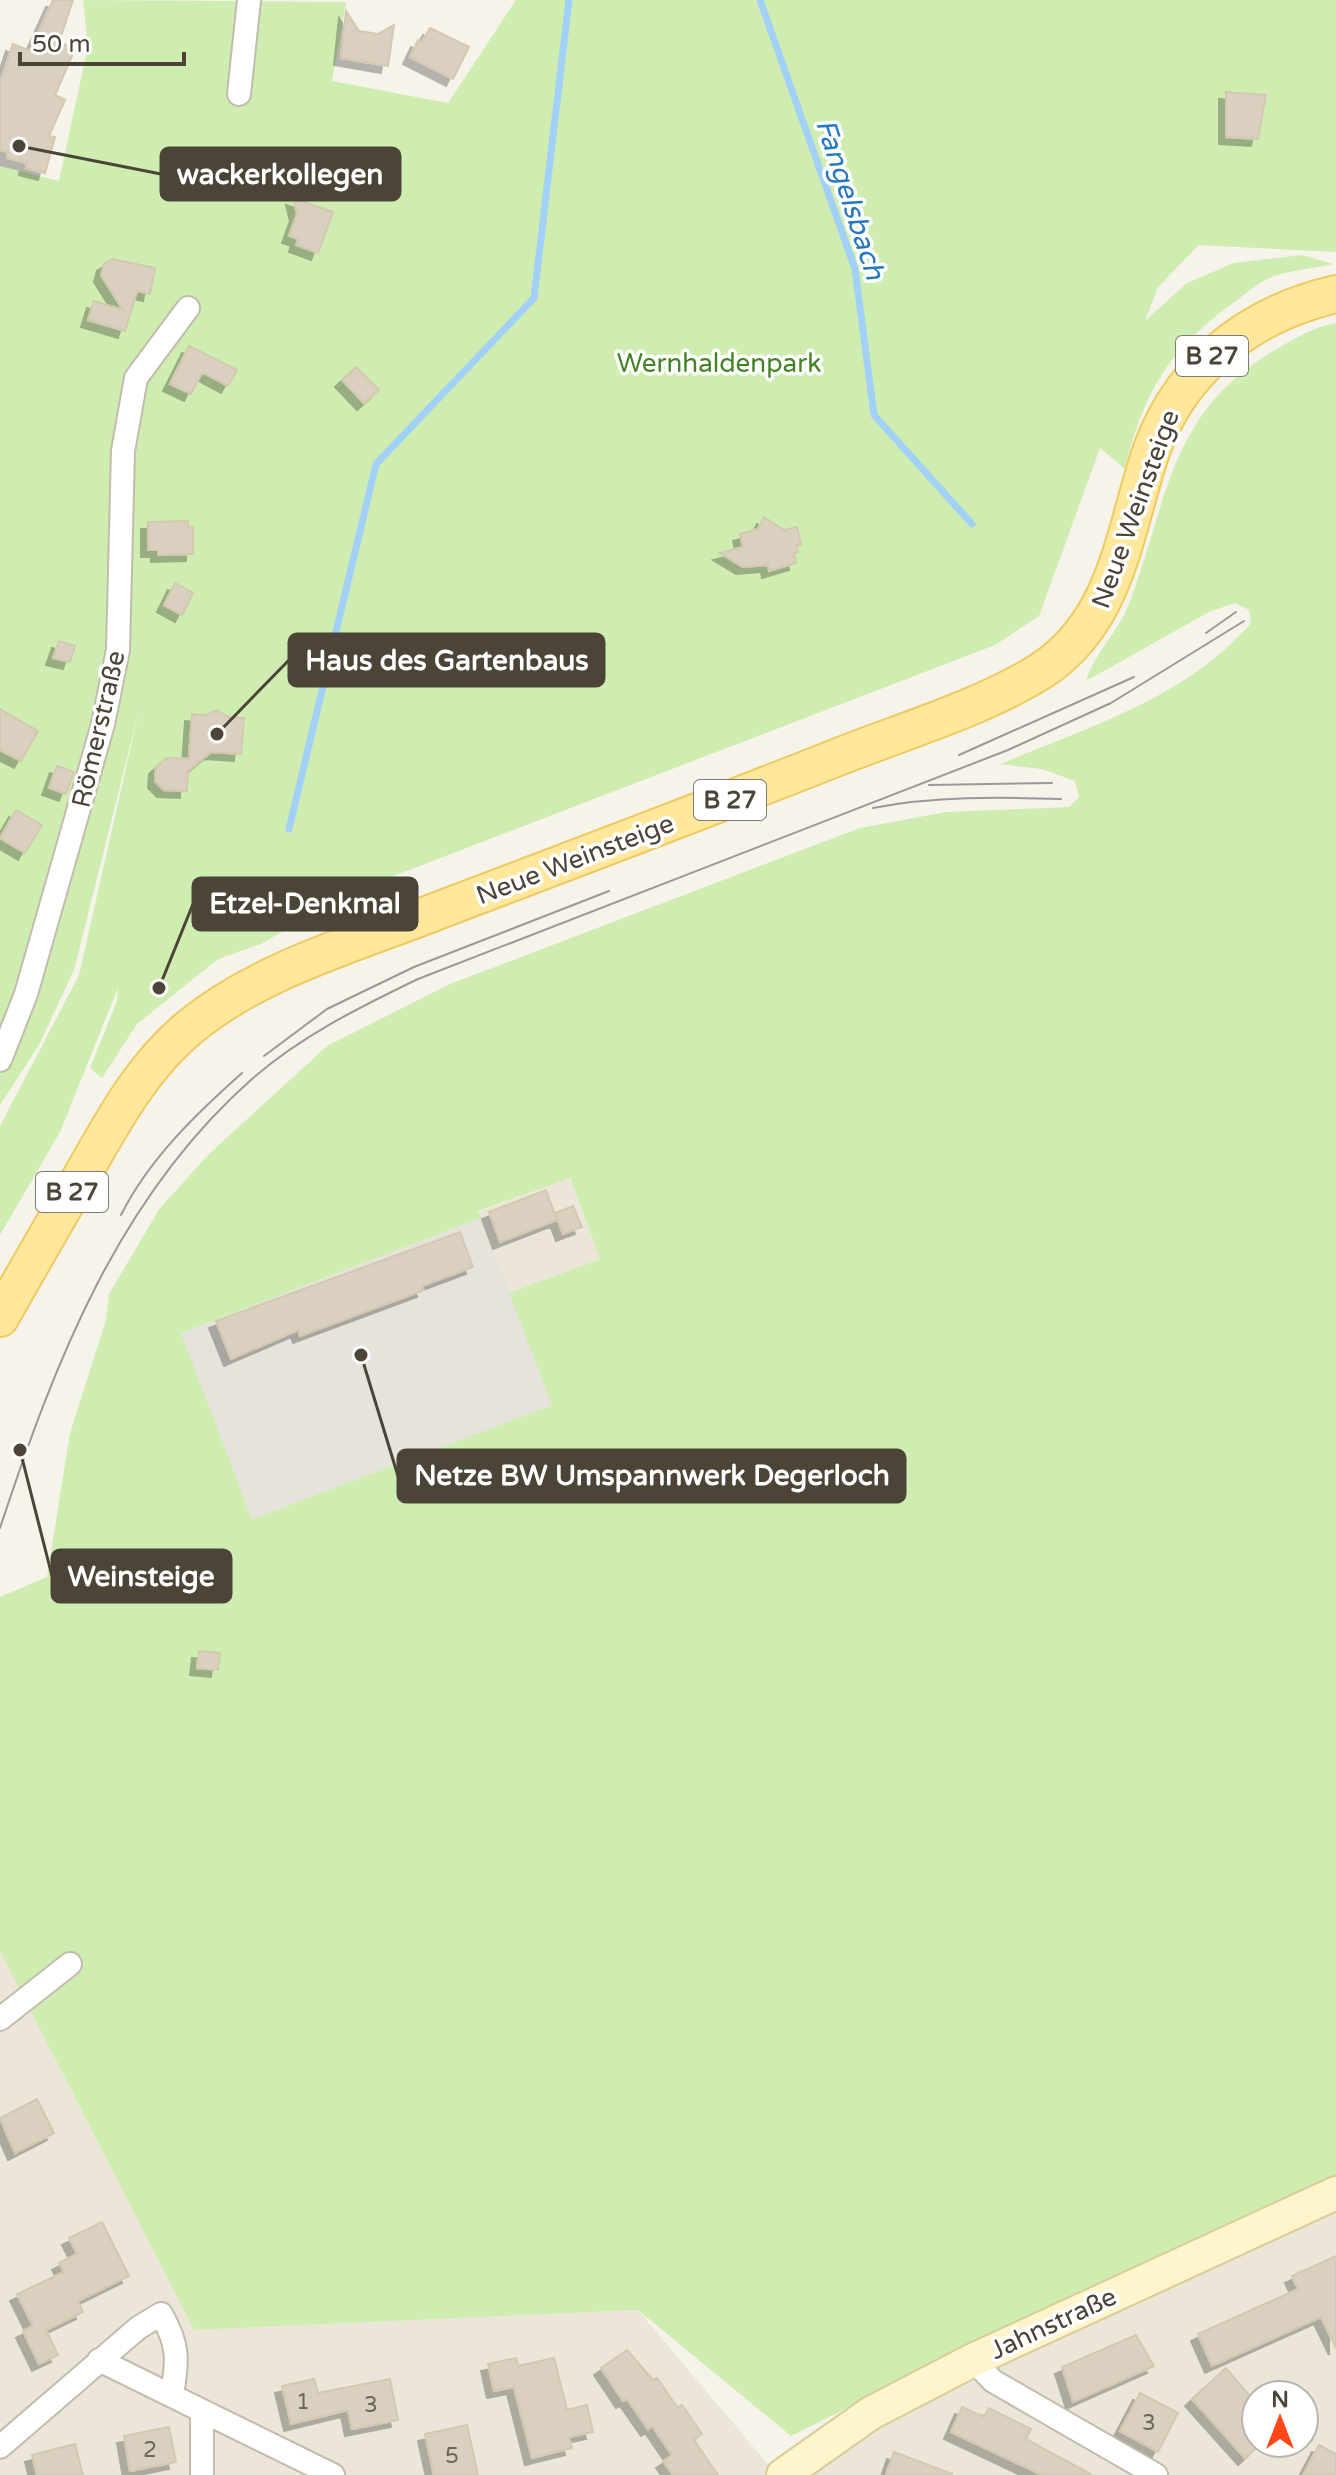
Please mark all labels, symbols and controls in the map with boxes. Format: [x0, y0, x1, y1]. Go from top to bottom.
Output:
scale bar [20, 16, 184, 66]
text: 50 m [32, 30, 90, 59]
water label: Fangelsbach [808, 115, 892, 285]
callout: wackerkollegen [161, 148, 400, 200]
text: wackerkollegen [177, 158, 383, 192]
road number: B 27 [1176, 336, 1248, 376]
park label: Wernhaldenpark [617, 348, 821, 379]
street label: Neue Weinsteige [1085, 406, 1186, 613]
callout: Haus des Gartenbaus [289, 634, 604, 686]
text: Haus des Gartenbaus [305, 644, 589, 678]
street label: Römerstraße [65, 648, 132, 811]
road number: B 27 [694, 780, 766, 820]
street label: Neue Weinsteige [472, 808, 678, 911]
callout: Etzel-Denkmal [193, 878, 417, 930]
text: Etzel-Denkmal [209, 887, 401, 921]
road number: B 27 [36, 1172, 108, 1212]
callout: Netze BW Umspannwerk Degerloch [398, 1450, 905, 1502]
text: Netze BW Umspannwerk Degerloch [414, 1459, 890, 1493]
callout: Weinsteige [52, 1550, 231, 1602]
text: Weinsteige [67, 1560, 215, 1594]
street label: Jahnstraße [985, 2281, 1121, 2366]
north arrow [1240, 2379, 1320, 2459]
text: N [1271, 2387, 1289, 2413]
house number: 1 [296, 2389, 310, 2415]
house number: 3 [364, 2392, 378, 2418]
house number: 3 [1142, 2410, 1156, 2436]
house number: 2 [143, 2437, 157, 2463]
house number: 5 [445, 2443, 459, 2469]

